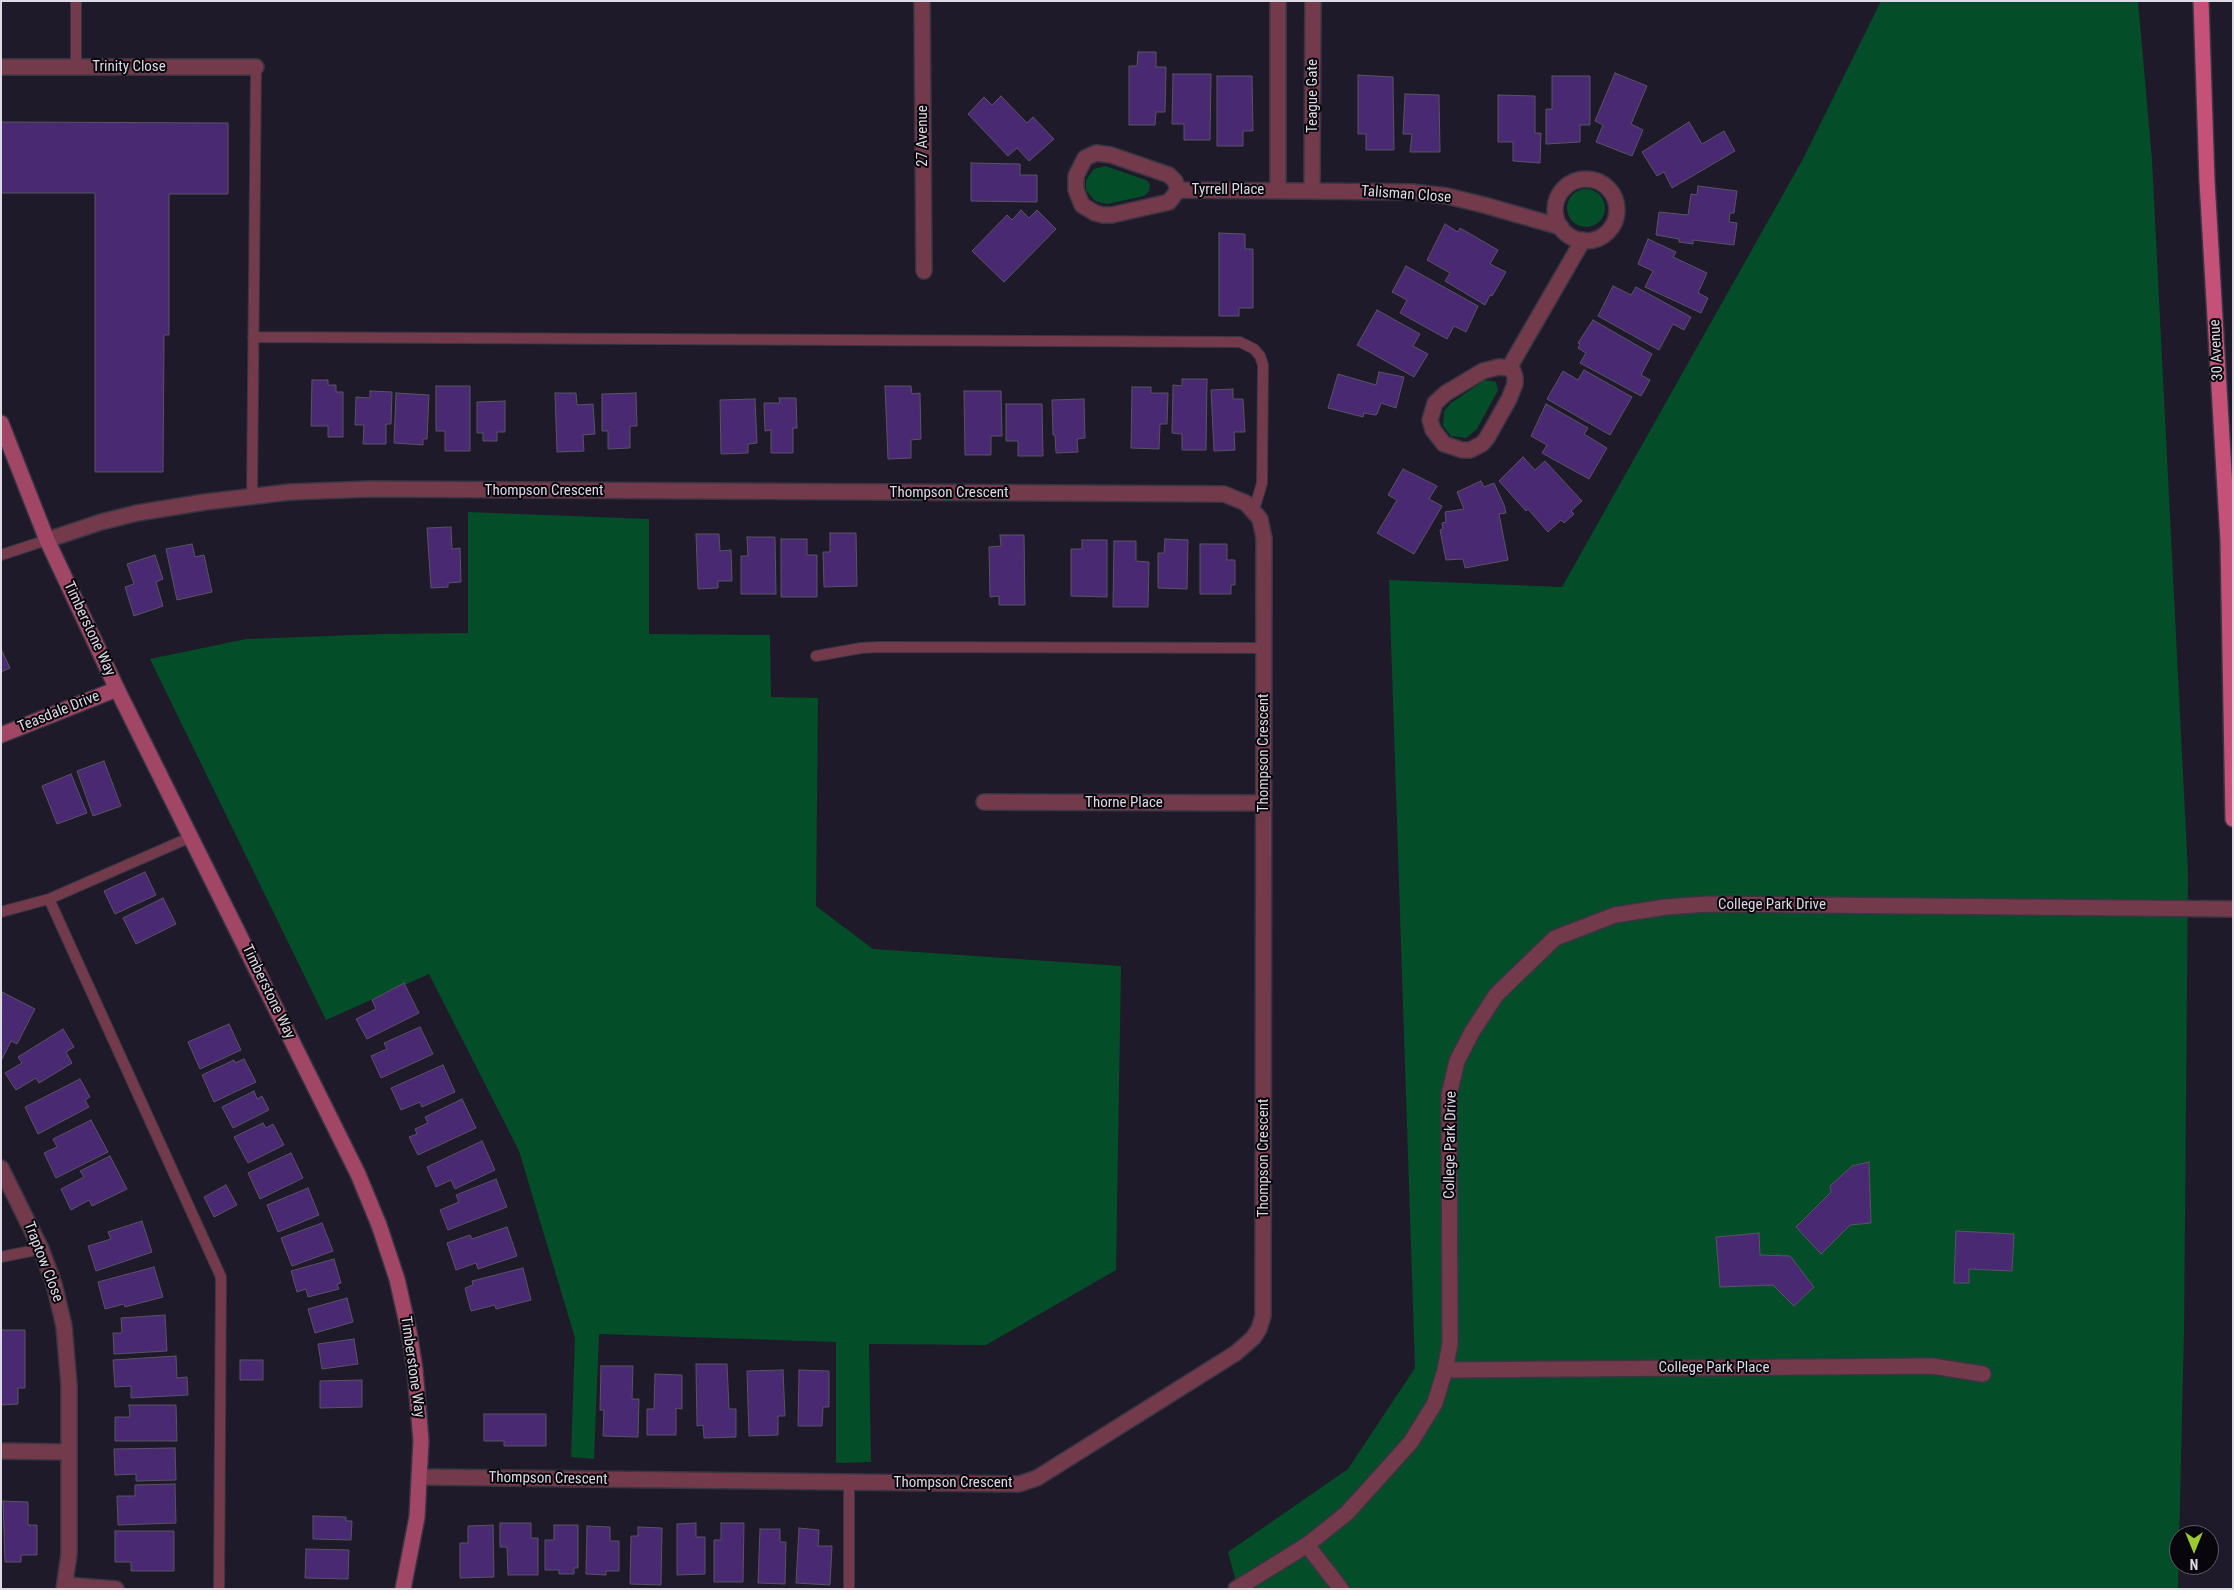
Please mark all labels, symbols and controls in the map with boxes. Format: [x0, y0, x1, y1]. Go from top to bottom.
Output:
street label: Trinity Close [92, 58, 166, 76]
street label: Teague Gate [1304, 59, 1322, 133]
street label: 27 Avenue [914, 105, 932, 167]
street label: Tyrrell Place [1192, 181, 1264, 199]
street label: Talisman Close [1360, 183, 1452, 207]
street label: 30 Avenue [2206, 319, 2228, 381]
street label: Thompson Crescent [485, 482, 603, 500]
street label: Thompson Crescent [890, 484, 1008, 502]
street label: Timberstone Way [59, 579, 119, 679]
street label: Teasdale Drive [15, 687, 103, 737]
street label: Thompson Crescent [1255, 694, 1273, 812]
street label: Thorne Place [1085, 794, 1163, 812]
street label: College Park Drive [1718, 896, 1826, 914]
street label: Timberstone Way [237, 942, 299, 1042]
street label: College Park Drive [1441, 1091, 1461, 1199]
street label: Thompson Crescent [1255, 1099, 1273, 1217]
street label: Traptow Close [19, 1219, 67, 1305]
street label: Timberstone Way [396, 1315, 428, 1419]
street label: College Park Place [1659, 1359, 1769, 1377]
street label: Thompson Crescent [488, 1469, 608, 1489]
street label: Thompson Crescent [894, 1474, 1012, 1492]
north arrow [2169, 1525, 2219, 1575]
text: N [2190, 1556, 2198, 1572]

